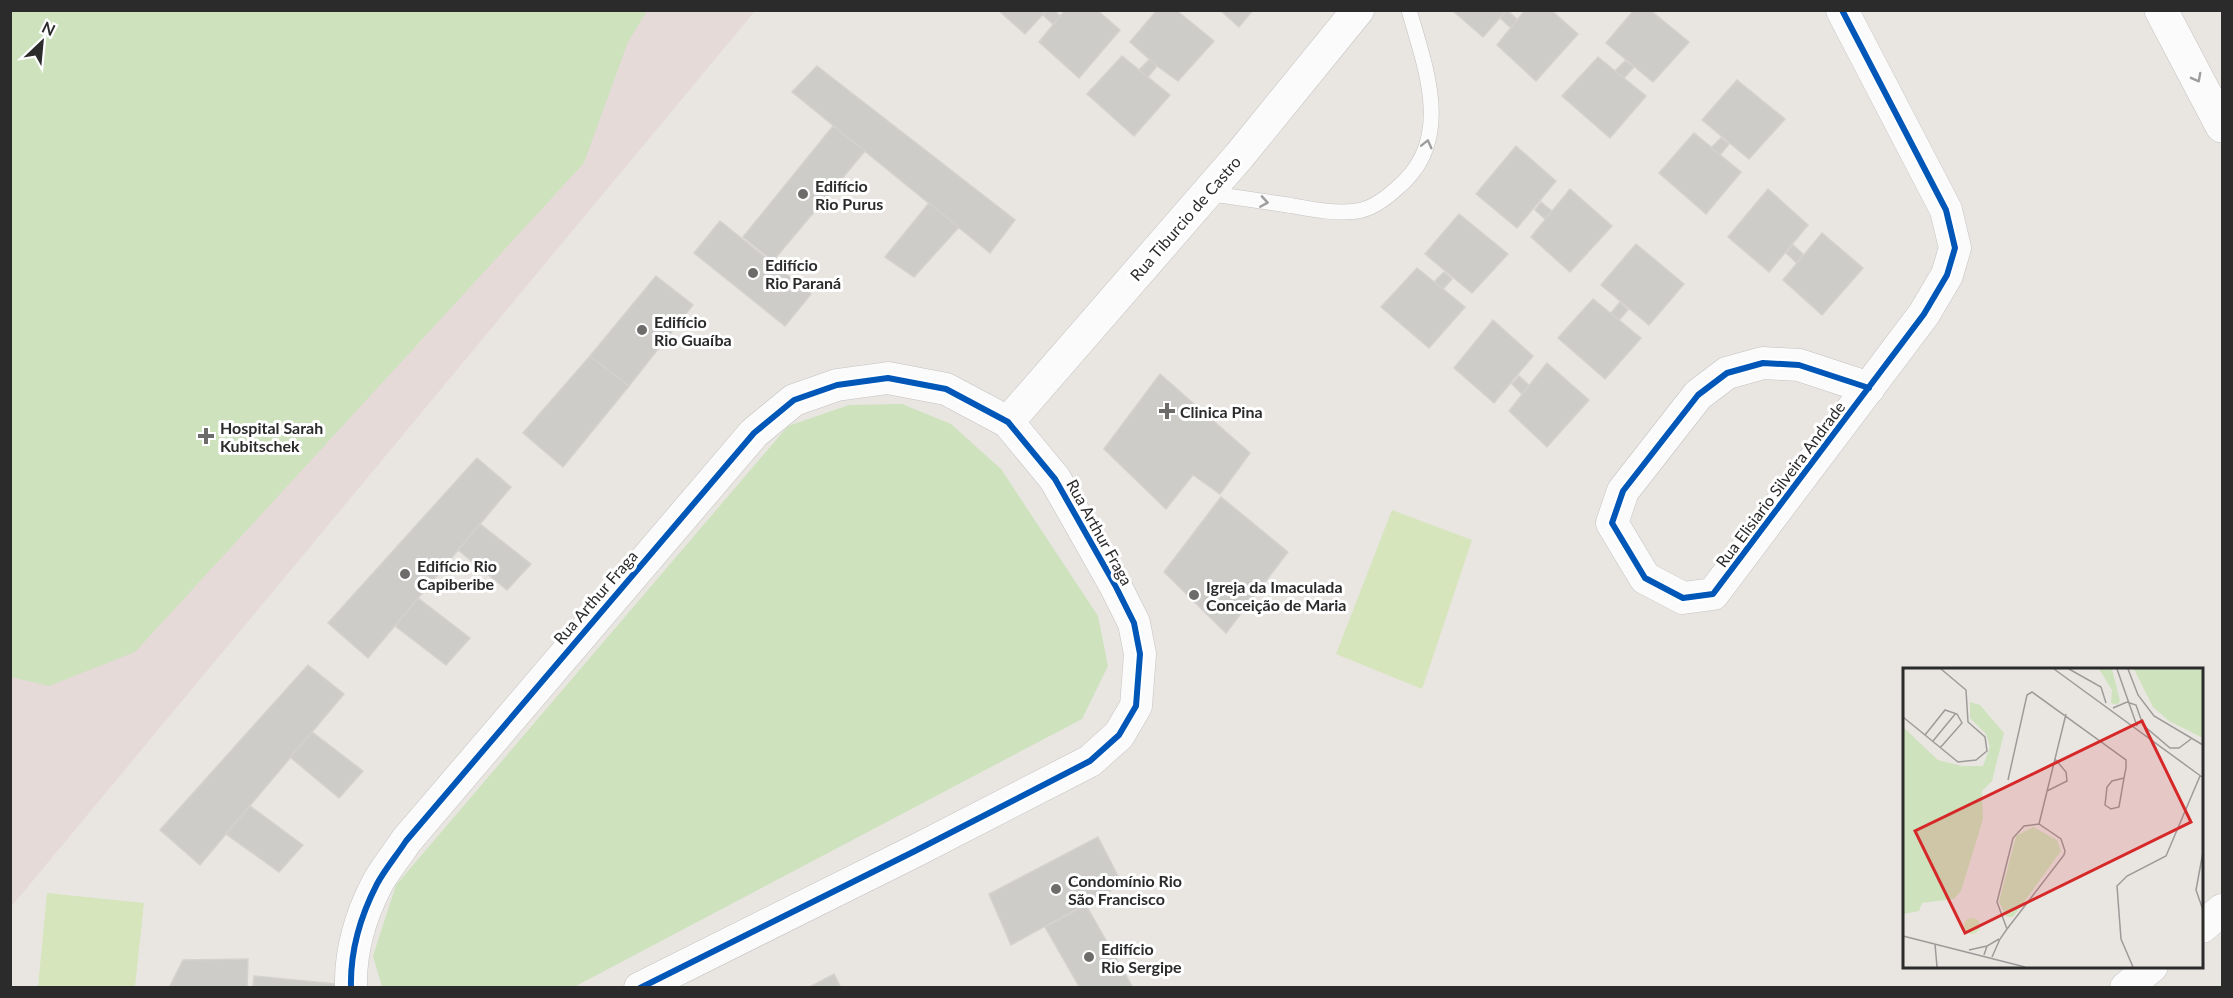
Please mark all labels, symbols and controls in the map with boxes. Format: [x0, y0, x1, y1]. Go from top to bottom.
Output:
north arrow [12, 12, 72, 72]
text: N [39, 17, 58, 39]
one-way arrow [2190, 71, 2201, 82]
one-way arrow [1419, 139, 1432, 149]
street label: Rua Tiburcio de Castro [1126, 152, 1244, 284]
place label: Edifício Rio Purus [815, 176, 883, 213]
marker: Edifício Rio Purus [796, 187, 810, 201]
one-way arrow [1260, 195, 1269, 207]
place label: Edifício Rio Paraná [765, 255, 841, 292]
marker: Edifício Rio Paraná [746, 266, 760, 280]
place label: Edifício Rio Guaíba [654, 312, 732, 349]
marker: Edifício Rio Guaíba [635, 323, 649, 337]
street label: Rua Elisiario Silveira Andrade [1711, 397, 1849, 571]
marker: Clinica Pina [1158, 402, 1176, 420]
place label: Clinica Pina [1180, 402, 1263, 421]
place label: Hospital Sarah Kubitschek [220, 418, 323, 455]
marker: Hospital Sarah Kubitschek [197, 427, 215, 445]
street label: Rua Arthur Fraga [1063, 476, 1137, 588]
street label: Rua Arthur Fraga [549, 546, 641, 648]
place label: Edifício Rio Capiberibe [417, 556, 497, 593]
marker: Edifício Rio Capiberibe [398, 567, 412, 581]
place label: Igreja da Imaculada Conceição de Maria [1206, 577, 1346, 614]
marker: Igreja da Imaculada Conceição de Maria [1187, 588, 1201, 602]
inset map [1903, 668, 2203, 968]
place label: Condomínio Rio São Francisco [1068, 871, 1182, 908]
marker: Condomínio Rio São Francisco [1049, 882, 1063, 896]
place label: Edifício Rio Sergipe [1101, 939, 1182, 976]
marker: Edifício Rio Sergipe [1082, 950, 1096, 964]

